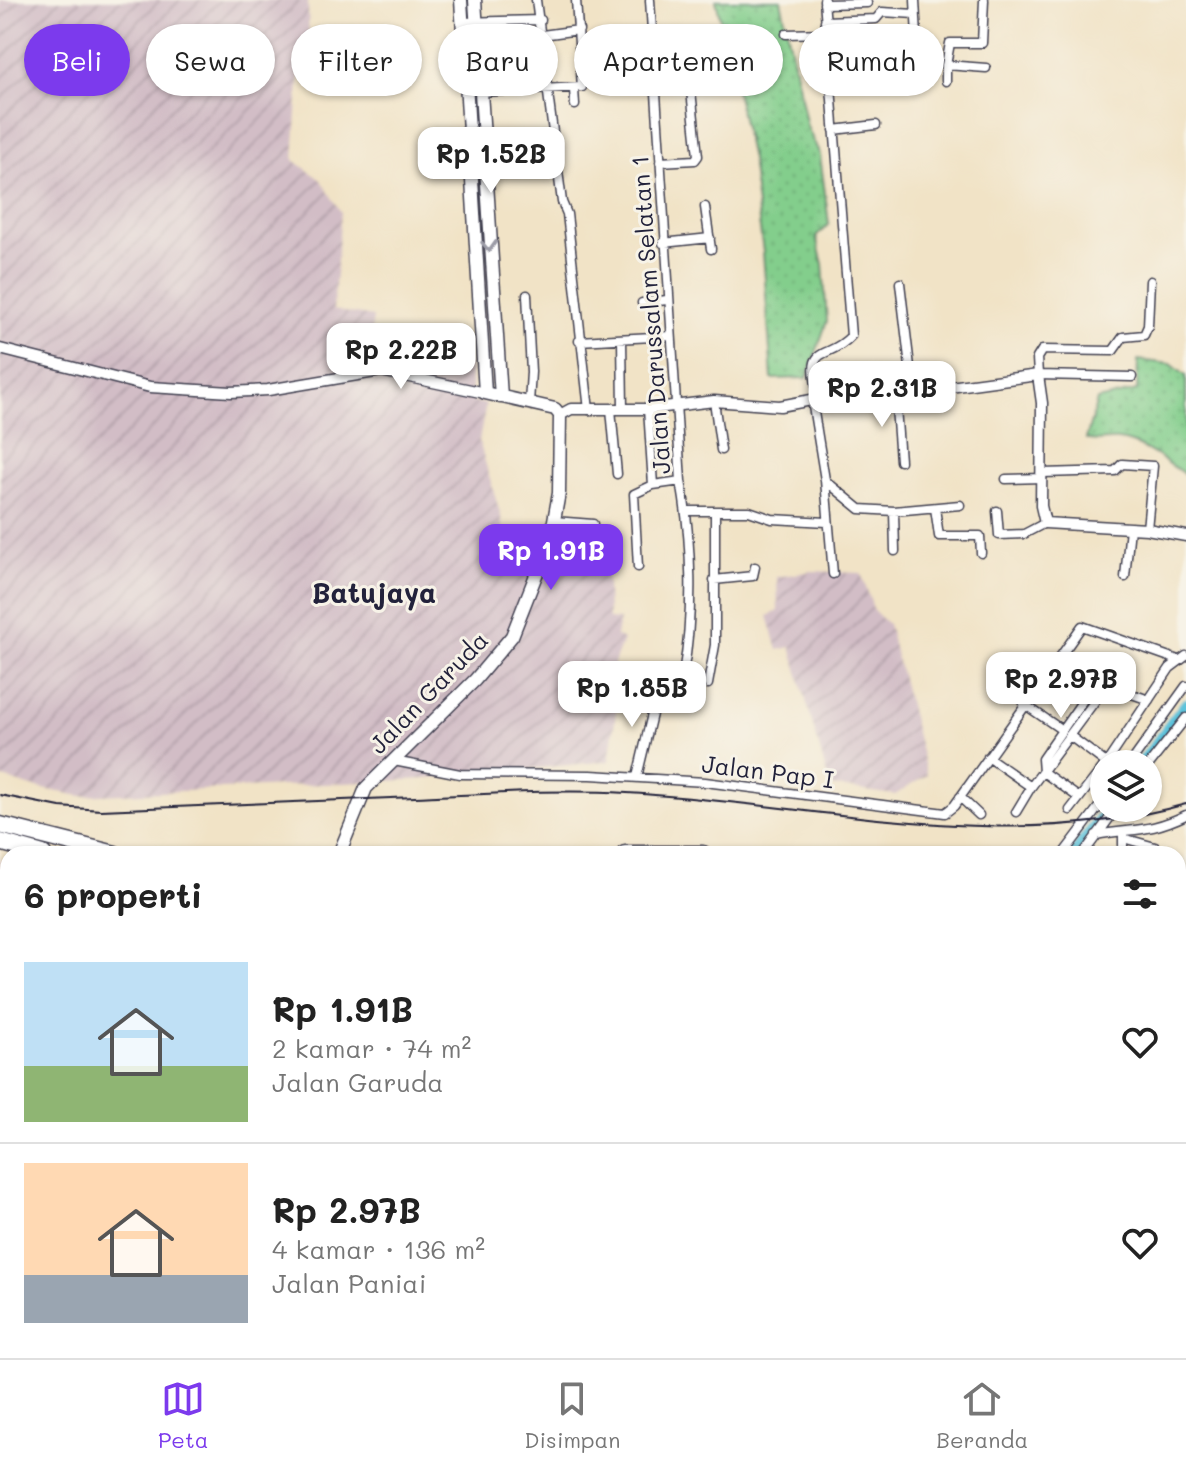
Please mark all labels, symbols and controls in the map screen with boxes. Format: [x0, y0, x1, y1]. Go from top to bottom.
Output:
chip: Beli [24, 24, 130, 96]
chip: Sewa [146, 24, 275, 96]
chip: Filter [291, 24, 422, 96]
chip: Baru [438, 24, 558, 96]
chip: Apartemen [574, 24, 783, 96]
chip: Rumah [799, 24, 944, 96]
pin: Rp 1.52B [408, 127, 574, 195]
text: Rp 1.52B [436, 136, 546, 170]
street label: Jalan Darussalam Selatan 1 [623, 155, 677, 475]
one-way arrow [480, 240, 497, 253]
pin: Rp 2.22B [318, 323, 484, 391]
text: Rp 2.22B [345, 332, 457, 366]
pin: Rp 2.31B [799, 361, 965, 429]
text: Rp 2.31B [827, 370, 937, 404]
pin: Rp 1.91B [468, 524, 634, 592]
text: Rp 1.91B [497, 533, 605, 567]
district label: Batujaya [312, 574, 436, 611]
street label: Jalan Garuda [362, 624, 494, 760]
pin: Rp 2.97B [978, 652, 1144, 720]
pin: Rp 1.85B [549, 661, 715, 729]
text: Rp 2.97B [1004, 661, 1118, 695]
text: Rp 1.85B [576, 670, 688, 704]
street label: Jalan Pap I [700, 748, 836, 794]
map controls [1090, 750, 1162, 822]
button: layers [1090, 750, 1162, 822]
text: 6 properti [24, 872, 203, 917]
icon: filters [1118, 872, 1162, 916]
text: Rp 1.91B [272, 986, 413, 1031]
icon: home [88, 994, 184, 1090]
icon: heart [1118, 1020, 1162, 1064]
text: 2 kamar · 74 m² [272, 1031, 471, 1065]
text: Jalan Garuda [272, 1065, 443, 1099]
text: Rp 2.97B [272, 1187, 421, 1232]
icon: home [88, 1195, 184, 1291]
icon: heart [1118, 1221, 1162, 1265]
text: 4 kamar · 136 m² [272, 1232, 485, 1266]
text: Jalan Paniai [272, 1266, 427, 1300]
tab: Peta [158, 1377, 208, 1454]
tab: Disimpan [524, 1377, 620, 1454]
tab: Beranda [936, 1377, 1028, 1454]

